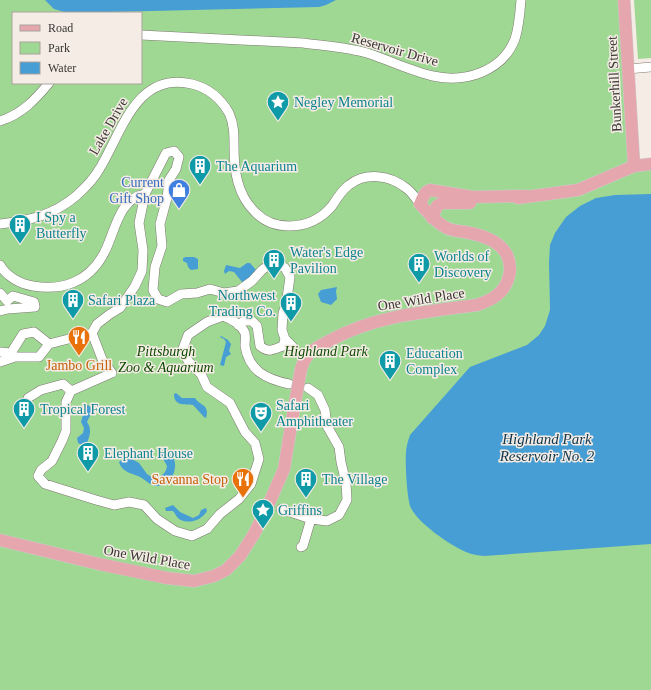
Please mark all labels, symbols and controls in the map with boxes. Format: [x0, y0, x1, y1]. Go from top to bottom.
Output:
legend [12, 12, 142, 84]
text: Road [48, 21, 73, 35]
street label: Reservoir Drive [350, 30, 440, 69]
street label: Bunkerhill Street [604, 36, 625, 132]
text: Park [48, 41, 70, 55]
text: Water [48, 61, 76, 75]
place icon: Negley Memorial [265, 89, 291, 122]
street label: Lake Drive [86, 95, 131, 157]
place label: Negley Memorial [294, 95, 393, 110]
building icon: The Aquarium [187, 153, 213, 186]
place label: The Aquarium [216, 159, 297, 174]
place label: Current Gift Shop [109, 175, 164, 206]
shop icon: Current Gift Shop [166, 177, 192, 210]
place label: I Spy a Butterfly [36, 210, 87, 241]
building icon: I Spy a Butterfly [7, 212, 33, 245]
place label: Water's Edge Pavilion [290, 245, 363, 276]
building icon: Water's Edge Pavilion [261, 247, 287, 280]
place label: Worlds of Discovery [434, 249, 492, 280]
building icon: Worlds of Discovery [406, 251, 432, 284]
street label: One Wild Place [377, 285, 466, 314]
building icon: Safari Plaza [60, 287, 86, 320]
place label: Northwest Trading Co. [209, 288, 276, 319]
building icon: Northwest Trading Co. [278, 290, 304, 323]
place label: Safari Plaza [88, 293, 156, 308]
restaurant icon: Jambo Grill [66, 324, 92, 357]
park label: Pittsburgh Zoo & Aquarium [118, 344, 214, 375]
park label: Highland Park [283, 344, 369, 359]
place label: Education Complex [406, 346, 463, 377]
building icon: Education Complex [377, 348, 403, 381]
place label: Jambo Grill [46, 358, 112, 373]
building icon: Tropical Forest [11, 396, 37, 429]
place label: Safari Amphitheater [276, 398, 353, 429]
theatre icon: Safari Amphitheater [248, 400, 274, 433]
place label: Tropical Forest [40, 402, 126, 417]
water label: Highland Park Reservoir No. 2 [499, 431, 595, 464]
building icon: Elephant House [75, 440, 101, 473]
place label: Elephant House [104, 446, 193, 461]
restaurant icon: Savanna Stop [230, 466, 256, 499]
building icon: The Village [293, 466, 319, 499]
place label: Savanna Stop [151, 472, 228, 487]
place label: The Village [322, 472, 387, 487]
place icon: Griffins [250, 497, 276, 530]
place label: Griffins [278, 503, 322, 518]
street label: One Wild Place [102, 542, 191, 573]

